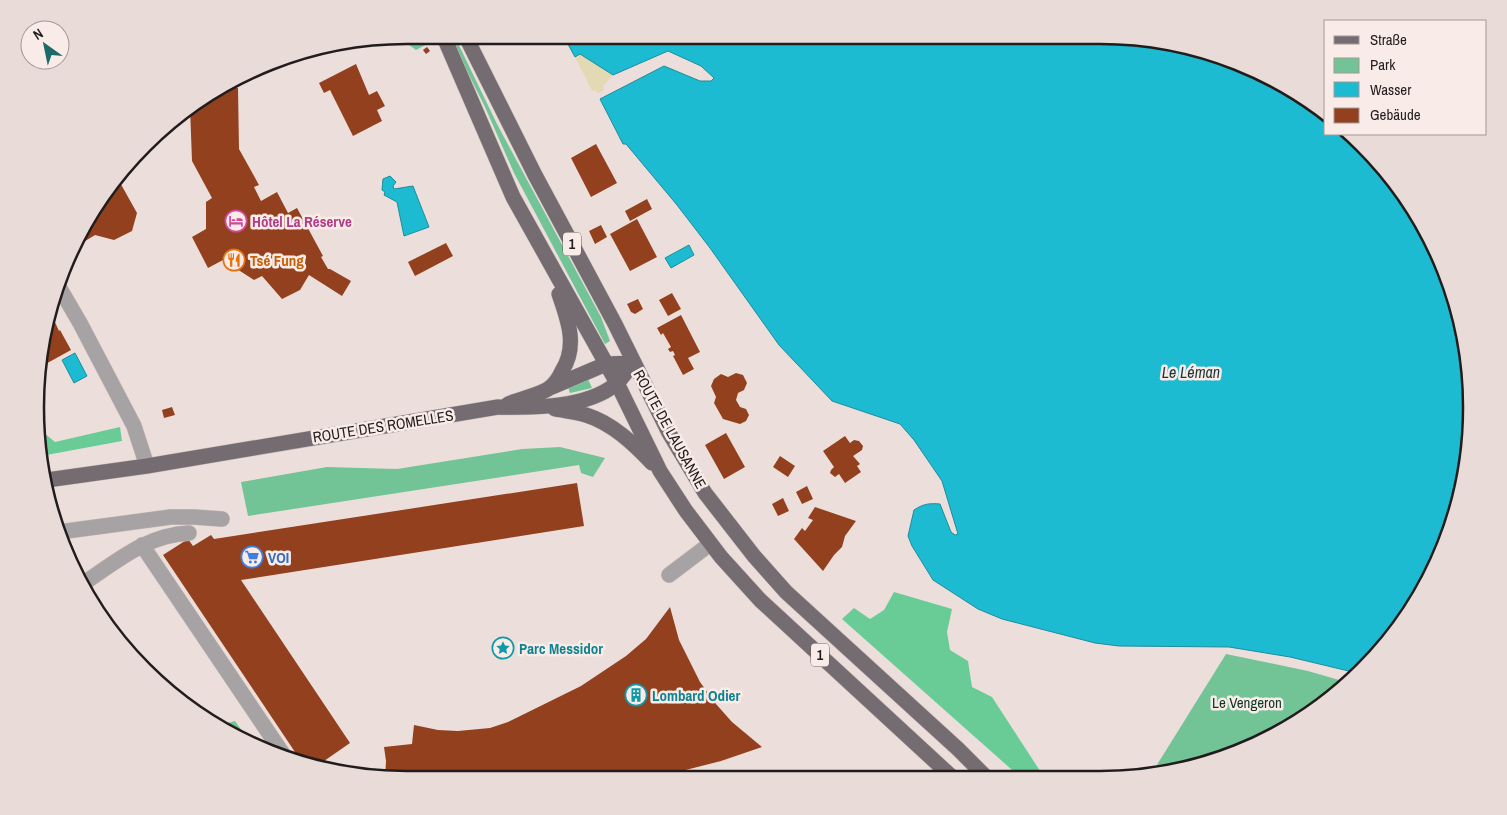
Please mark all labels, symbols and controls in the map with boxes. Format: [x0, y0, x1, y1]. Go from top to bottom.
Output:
north arrow [20, 20, 70, 70]
legend [1324, 20, 1487, 135]
text: N [30, 24, 46, 44]
text: Straße [1370, 29, 1407, 50]
text: Park [1370, 54, 1396, 75]
text: Wasser [1370, 79, 1411, 100]
text: Gebäude [1370, 104, 1421, 125]
hotel icon: Hôtel La Réserve [224, 209, 248, 233]
place label: Hôtel La Réserve [252, 211, 352, 232]
road number: 1 [563, 232, 581, 255]
restaurant icon: Tsé Fung [222, 248, 246, 272]
place label: Tsé Fung [250, 250, 304, 271]
water label: Le Léman [1162, 361, 1220, 383]
street label: ROUTE DE LAUSANNE [629, 366, 711, 492]
street label: ROUTE DES ROMELLES [311, 405, 455, 447]
supermarket icon: VOI [240, 545, 264, 569]
place label: VOI [268, 547, 289, 568]
place icon: Parc Messidor [491, 636, 515, 660]
place label: Parc Messidor [519, 638, 603, 659]
road number: 1 [811, 644, 829, 666]
building icon: Lombard Odier [624, 683, 648, 707]
place label: Lombard Odier [652, 685, 740, 706]
park label: Le Vengeron [1212, 692, 1282, 713]

